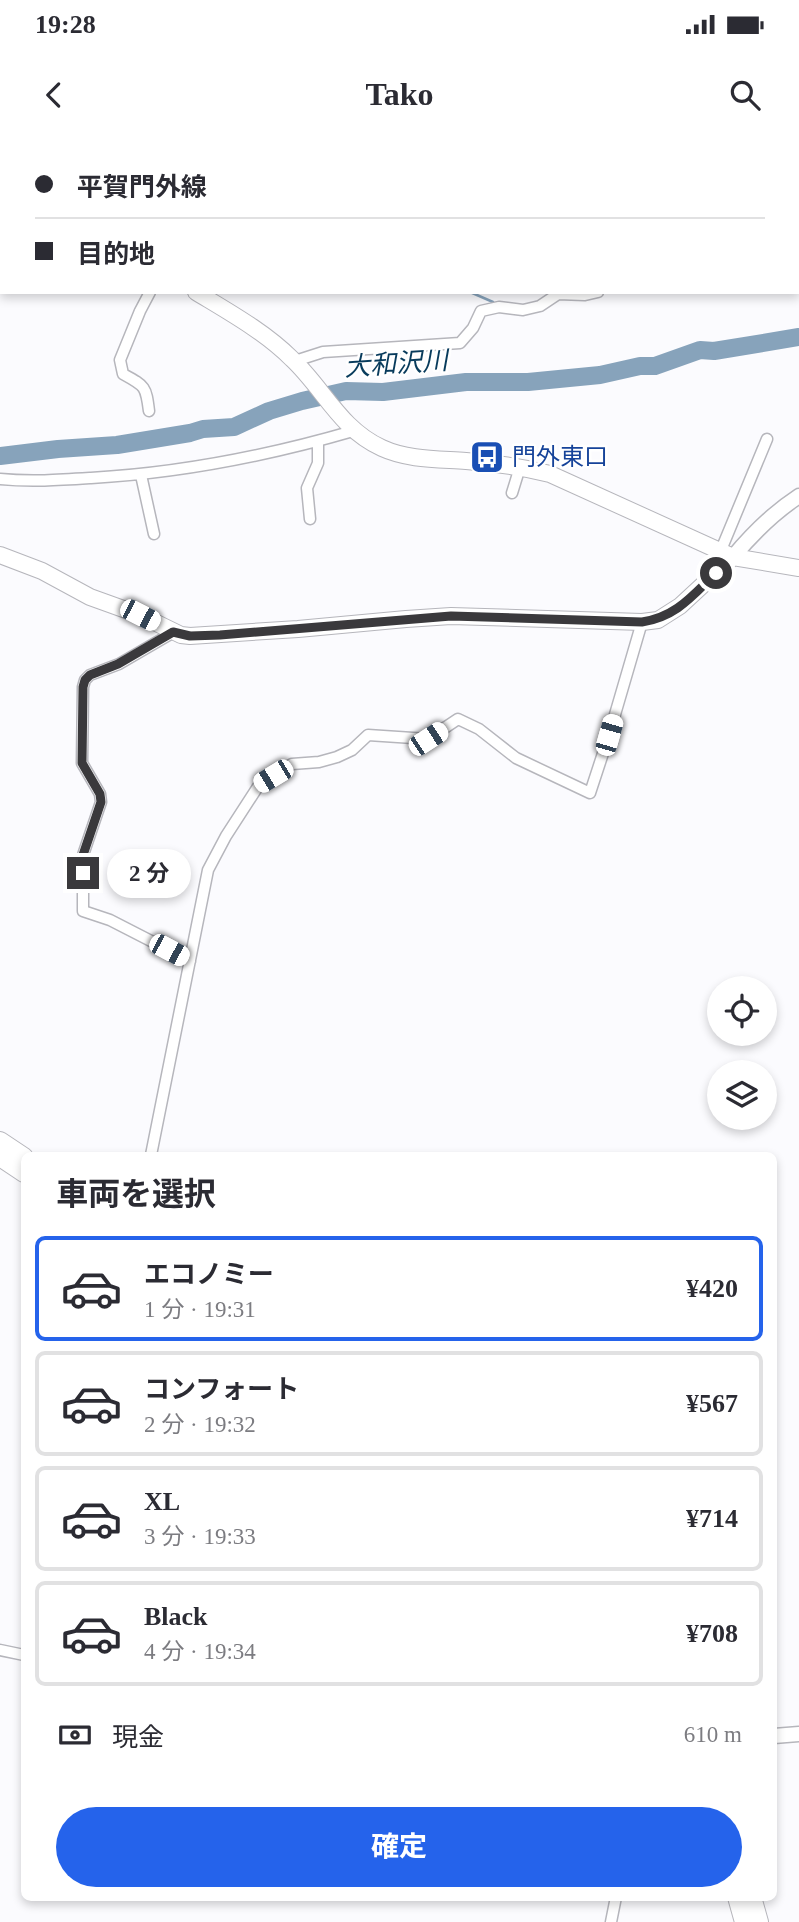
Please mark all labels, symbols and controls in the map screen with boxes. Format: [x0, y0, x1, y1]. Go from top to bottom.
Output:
text: 19:28 [35, 10, 96, 39]
icon: back [35, 76, 73, 114]
text: Tako [365, 76, 434, 112]
icon: search [726, 76, 764, 114]
text: 平賀門外線 [77, 173, 207, 202]
text: 目的地 [77, 240, 155, 269]
water label: 大和沢川 [343, 346, 452, 382]
bus stop icon: 門外東口 [468, 438, 506, 476]
place label: 門外東口 [512, 444, 608, 470]
route start [700, 557, 732, 589]
car [117, 596, 164, 634]
car [594, 712, 625, 758]
car [405, 719, 452, 759]
car [250, 756, 297, 796]
callout: 2 分 [108, 848, 192, 898]
route end [67, 857, 99, 889]
text: 2 分 [129, 861, 169, 886]
car [146, 931, 193, 969]
map controls [707, 976, 777, 1130]
button: locate [707, 976, 777, 1046]
button: layers [707, 1060, 777, 1130]
text: 車両を選択 [56, 1176, 216, 1212]
icon: car [60, 1257, 123, 1320]
text: エコノミー [144, 1260, 274, 1289]
text: ¥420 [686, 1274, 738, 1303]
text: 1 分 · 19:31 [144, 1297, 256, 1322]
icon: car [60, 1372, 123, 1435]
text: コンフォート [144, 1375, 299, 1404]
text: ¥567 [686, 1389, 738, 1418]
text: 2 分 · 19:32 [144, 1412, 256, 1437]
icon: car [60, 1487, 123, 1550]
text: XL [144, 1487, 180, 1516]
text: ¥714 [686, 1504, 738, 1533]
text: 3 分 · 19:33 [144, 1524, 256, 1549]
icon: car [60, 1602, 123, 1665]
text: Black [144, 1602, 208, 1631]
text: ¥708 [686, 1619, 738, 1648]
text: 4 分 · 19:34 [144, 1639, 256, 1664]
icon: cash [56, 1716, 94, 1754]
text: 610 m [684, 1722, 742, 1747]
text: 現金 [112, 1723, 164, 1752]
button: 確定 [56, 1807, 742, 1887]

